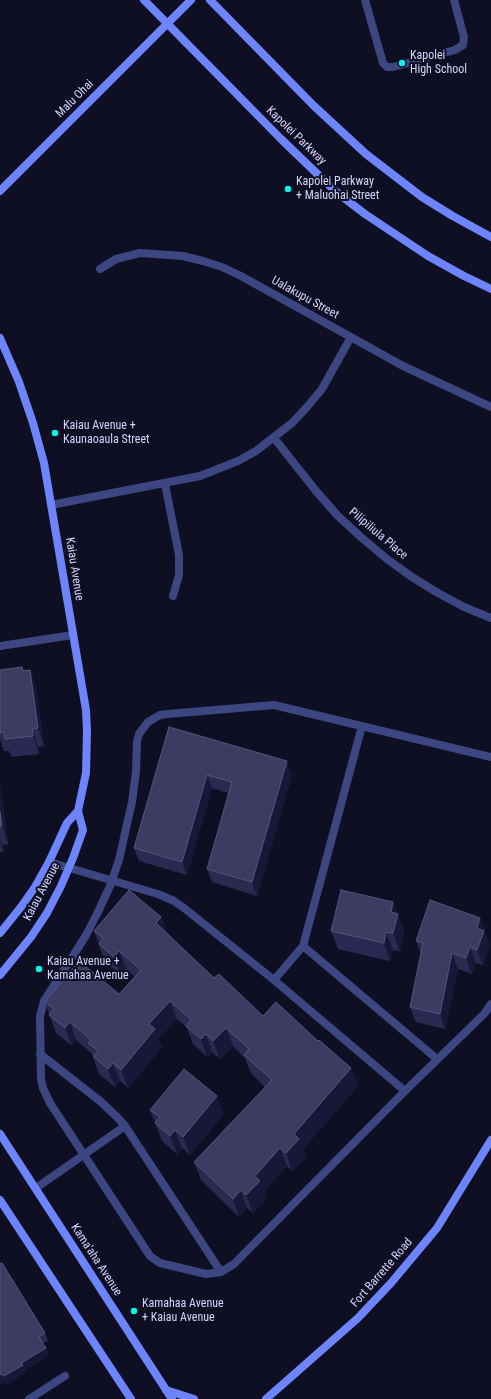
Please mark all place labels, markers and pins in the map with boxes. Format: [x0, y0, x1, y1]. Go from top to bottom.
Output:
place label: Kapolei High School [410, 49, 467, 77]
marker: Kapolei High School [397, 58, 407, 68]
place label: Kapolei Parkway + Maluohai Street [296, 175, 379, 203]
marker: Kapolei Parkway + Maluohai Street [283, 184, 293, 194]
place label: Kaiau Avenue + Kaunaoaula Street [63, 419, 150, 447]
marker: Kaiau Avenue + Kaunaoaula Street [50, 428, 60, 438]
place label: Kaiau Avenue + Kamahaa Avenue [47, 955, 129, 983]
marker: Kaiau Avenue + Kamahaa Avenue [34, 964, 44, 974]
place label: Kamahaa Avenue + Kaiau Avenue [142, 1297, 224, 1325]
marker: Kamahaa Avenue + Kaiau Avenue [129, 1306, 139, 1316]

